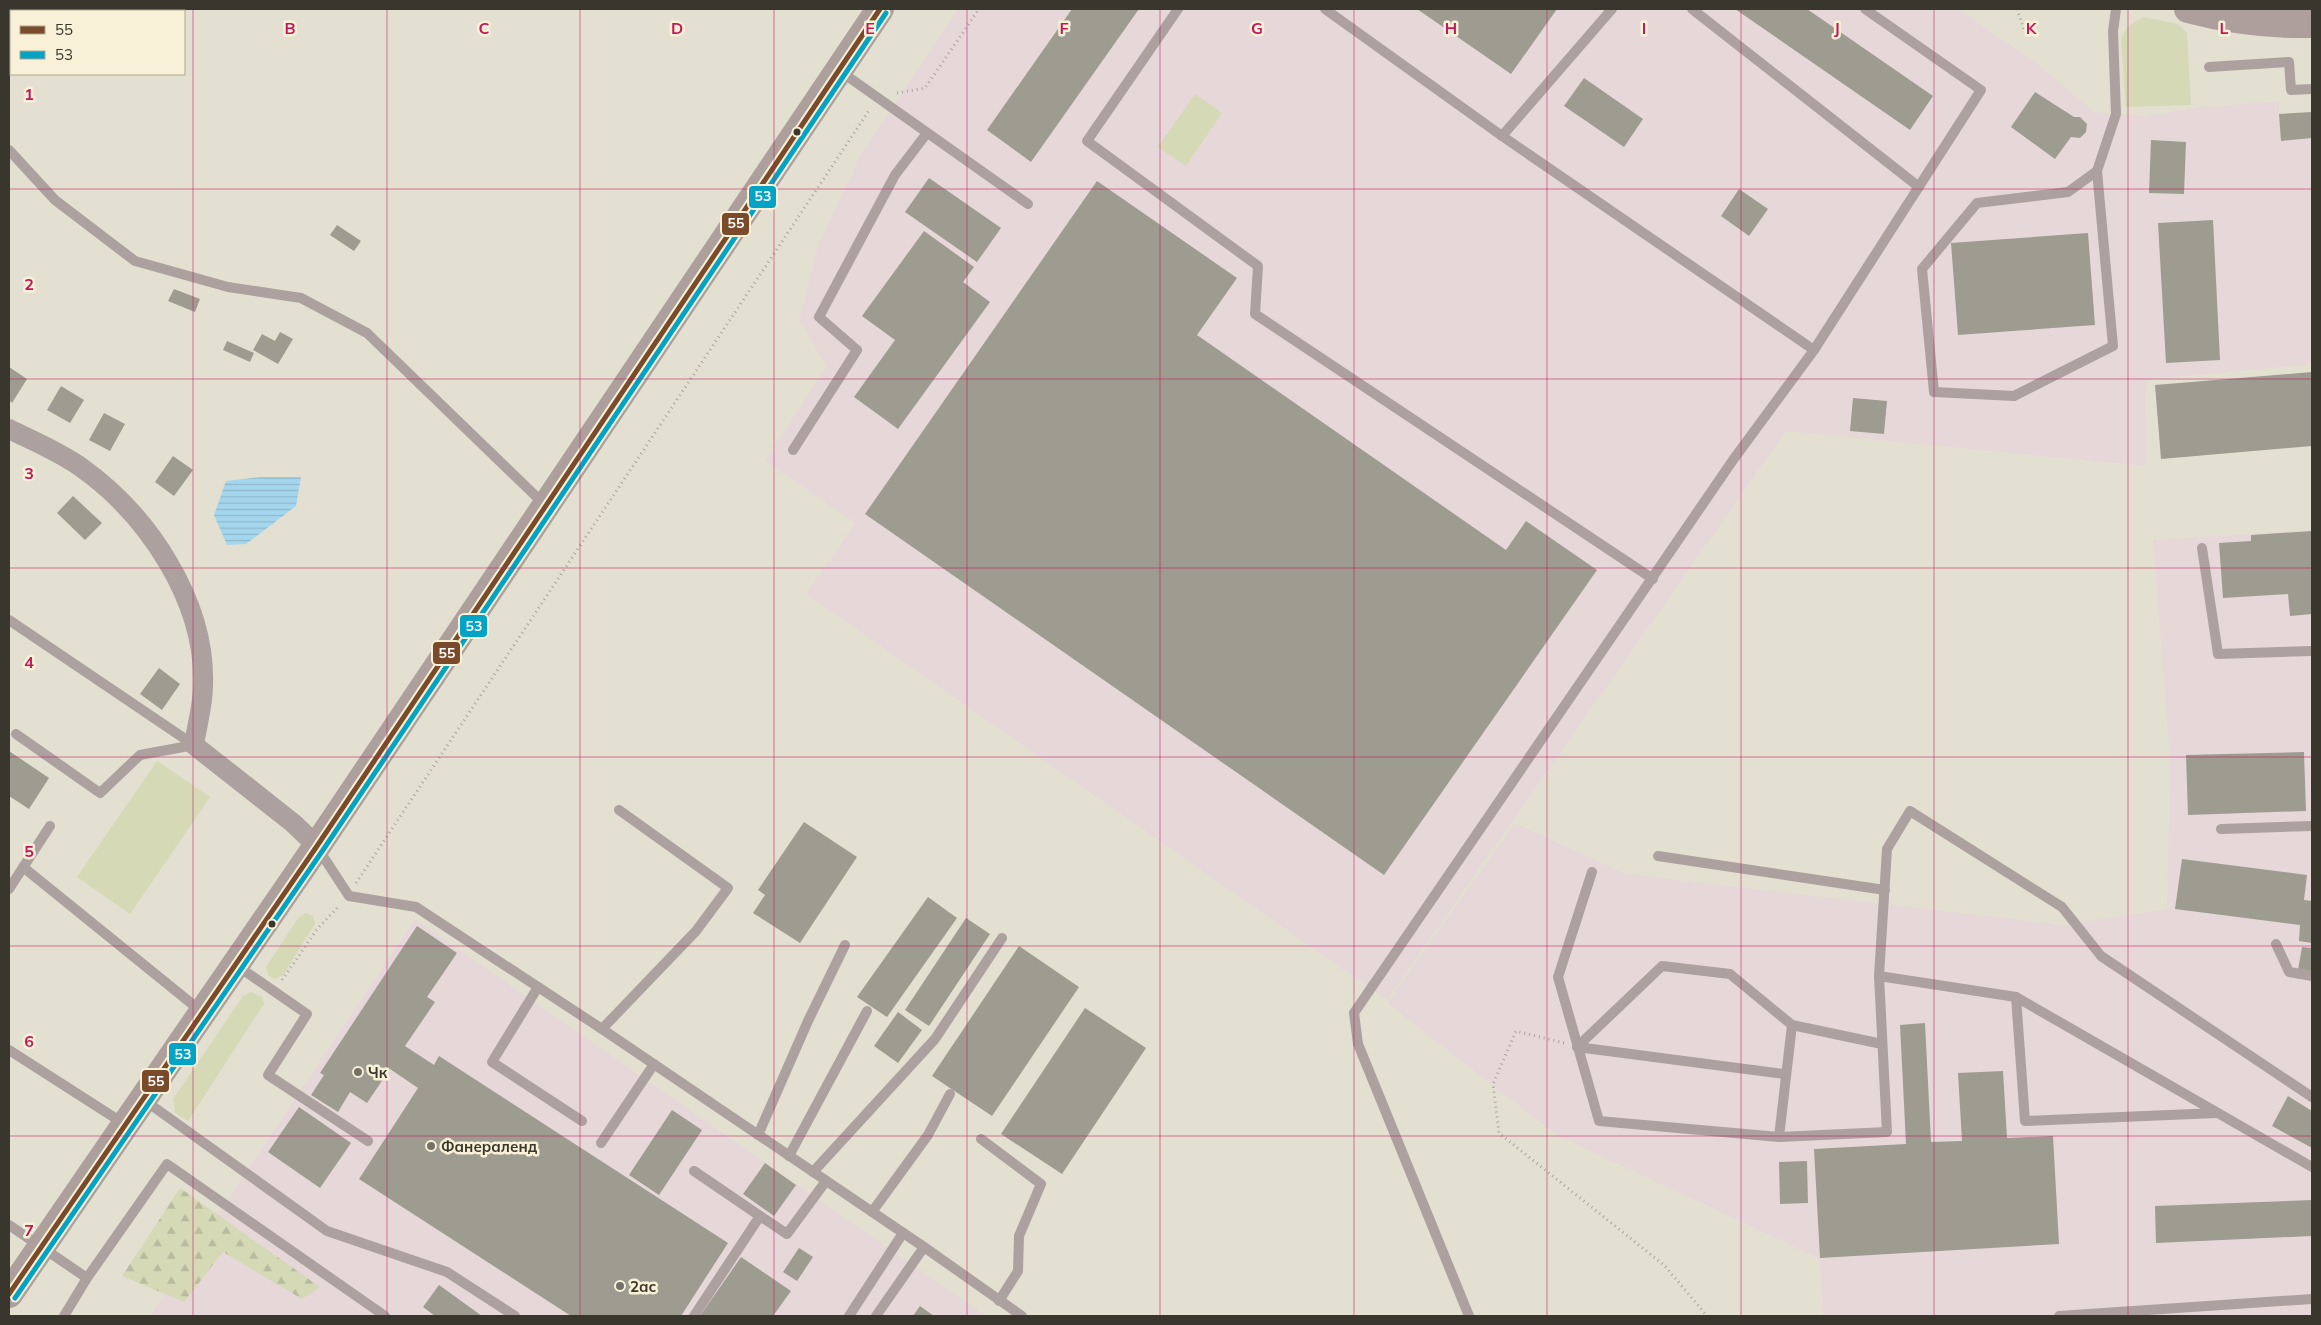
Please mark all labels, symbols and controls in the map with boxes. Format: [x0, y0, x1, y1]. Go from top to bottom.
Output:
legend [10, 10, 185, 75]
text: B [284, 18, 296, 38]
text: C [479, 18, 490, 38]
text: D [671, 18, 683, 38]
text: E [865, 18, 875, 38]
text: F [1059, 18, 1069, 38]
text: G [1251, 18, 1263, 38]
text: H [1445, 18, 1457, 38]
text: I [1642, 18, 1646, 38]
text: J [1834, 18, 1840, 38]
text: K [2026, 18, 2038, 38]
text: L [2220, 18, 2229, 38]
text: 55 [55, 20, 73, 39]
text: 53 [55, 45, 73, 64]
text: 1 [24, 84, 34, 104]
unlabelled marker [792, 127, 802, 137]
line badge: 53 [748, 185, 777, 209]
text: 53 [755, 187, 771, 205]
line badge: 55 [721, 212, 750, 236]
text: 55 [728, 214, 744, 232]
text: 2 [24, 274, 34, 294]
text: 3 [24, 463, 34, 483]
line badge: 53 [459, 614, 488, 638]
text: 53 [466, 617, 482, 635]
line badge: 55 [432, 641, 461, 665]
text: 55 [439, 644, 455, 662]
text: 4 [24, 652, 34, 672]
text: 5 [24, 841, 34, 861]
unlabelled marker [267, 919, 277, 929]
text: 6 [24, 1031, 34, 1051]
line badge: 53 [168, 1042, 197, 1066]
text: 53 [175, 1045, 191, 1063]
place label: Чк [368, 1063, 388, 1082]
marker: Чк [352, 1066, 364, 1078]
line badge: 55 [141, 1069, 170, 1093]
text: 55 [148, 1072, 164, 1090]
place label: Фанераленд [441, 1137, 538, 1156]
marker: Фанераленд [425, 1140, 437, 1152]
text: 7 [24, 1220, 34, 1240]
place label: 2ас [630, 1277, 657, 1296]
marker: 2ас [614, 1280, 626, 1292]

